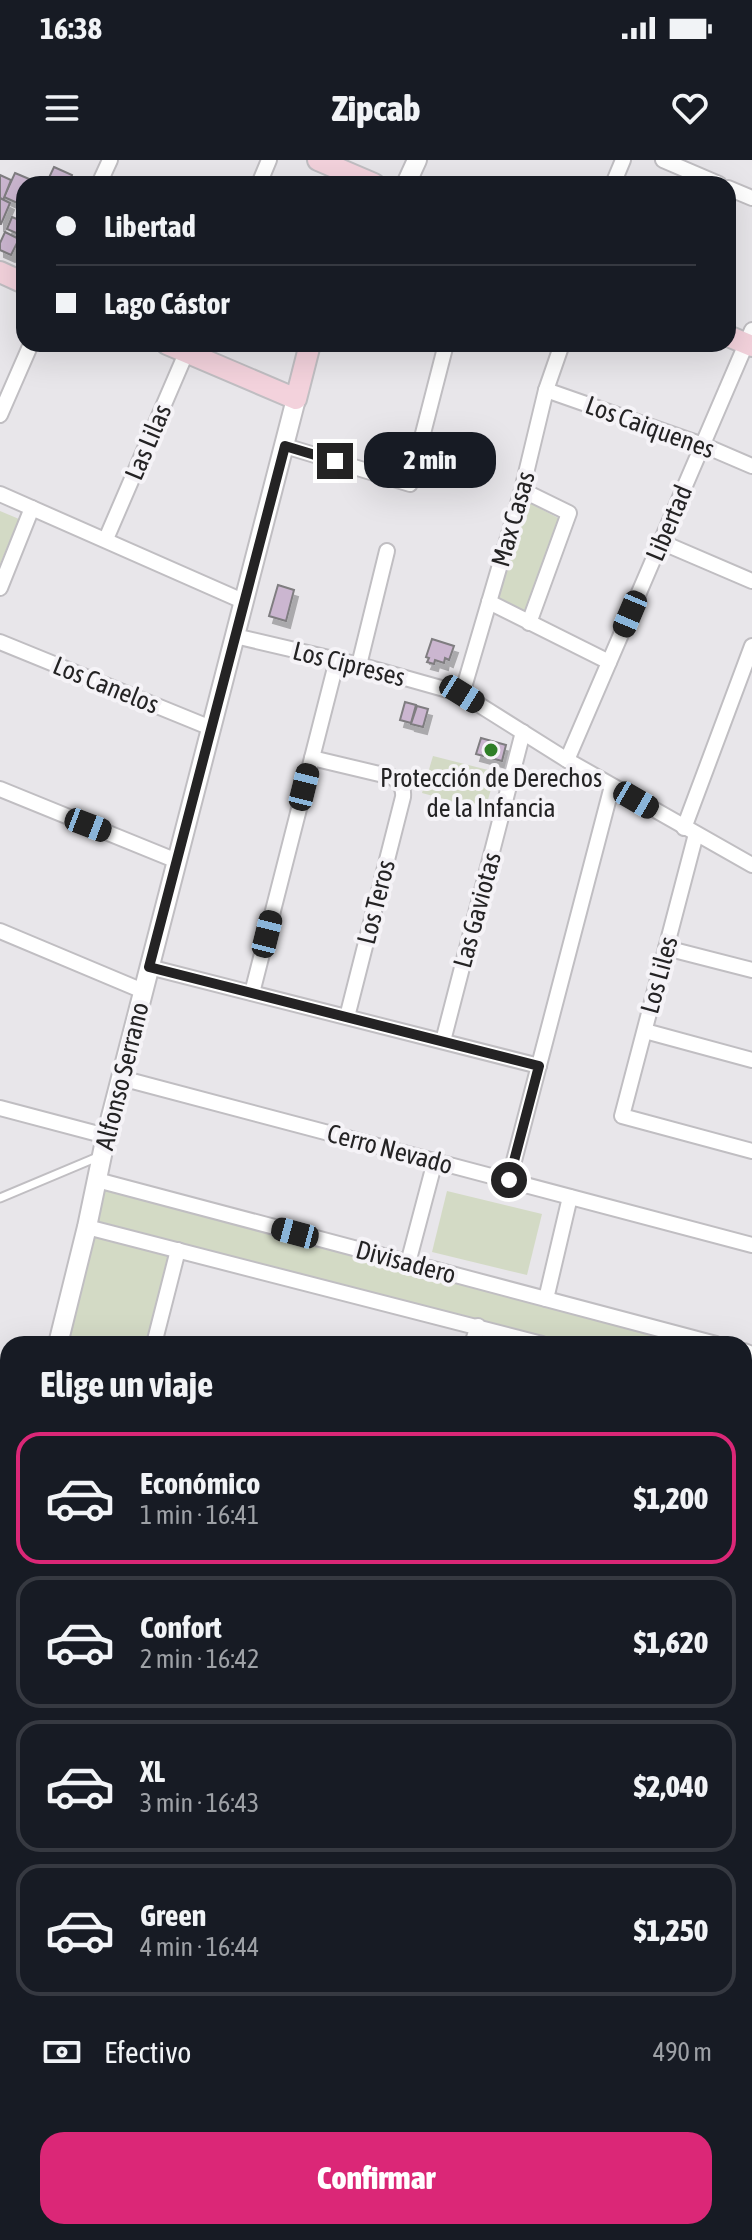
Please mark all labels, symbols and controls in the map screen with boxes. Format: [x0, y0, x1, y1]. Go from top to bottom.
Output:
text: 16:38 [40, 11, 102, 45]
icon: menu [40, 86, 84, 130]
icon: heart [668, 86, 712, 130]
text: Zipcab [332, 87, 420, 129]
text: Libertad [104, 209, 196, 243]
text: Lago Cástor [104, 286, 229, 320]
street label: Los Caiquenes [581, 390, 719, 464]
street label: Las Lilas [119, 400, 177, 484]
callout: 2 min [363, 433, 495, 489]
route end [317, 443, 353, 479]
text: 2 min [403, 445, 457, 475]
street label: Max Casas [485, 468, 541, 570]
street label: Libertad [640, 481, 698, 565]
car [610, 587, 650, 641]
street label: Los Cipreses [290, 636, 408, 692]
street label: Los Canelos [49, 650, 163, 720]
car [435, 671, 489, 717]
marker: Protección de Derechos de la Infancia [482, 741, 500, 759]
car [287, 761, 321, 813]
place label: Protección de Derechos de la Infancia [380, 763, 602, 823]
car [609, 778, 663, 822]
car [61, 805, 115, 845]
street label: Las Gaviotas [447, 849, 507, 971]
street label: Los Teros [351, 857, 401, 947]
car [250, 908, 284, 960]
street label: Los Liles [634, 933, 684, 1017]
street label: Alfonso Serrano [89, 999, 155, 1153]
street label: Cerro Nevado [324, 1118, 456, 1180]
route start [491, 1162, 527, 1198]
car [269, 1215, 321, 1251]
street label: Divisadero [353, 1234, 459, 1290]
text: Elige un viaje [40, 1363, 213, 1405]
icon: car [44, 1462, 116, 1534]
text: Económico [140, 1466, 260, 1500]
text: $1,200 [634, 1481, 708, 1515]
text: 1 min · 16:41 [140, 1500, 259, 1530]
icon: car [44, 1606, 116, 1678]
text: Confort [140, 1610, 222, 1644]
text: $1,620 [634, 1625, 708, 1659]
text: 2 min · 16:42 [140, 1644, 259, 1674]
icon: car [44, 1750, 116, 1822]
text: XL [140, 1754, 165, 1788]
text: $2,040 [634, 1769, 708, 1803]
text: 3 min · 16:43 [140, 1788, 259, 1818]
icon: car [44, 1894, 116, 1966]
text: Green [140, 1898, 206, 1932]
text: $1,250 [634, 1913, 708, 1947]
text: 4 min · 16:44 [140, 1932, 259, 1962]
icon: cash [40, 2030, 84, 2074]
text: Efectivo [104, 2035, 191, 2069]
text: 490 m [653, 2037, 712, 2067]
button: Confirmar [40, 2132, 712, 2224]

